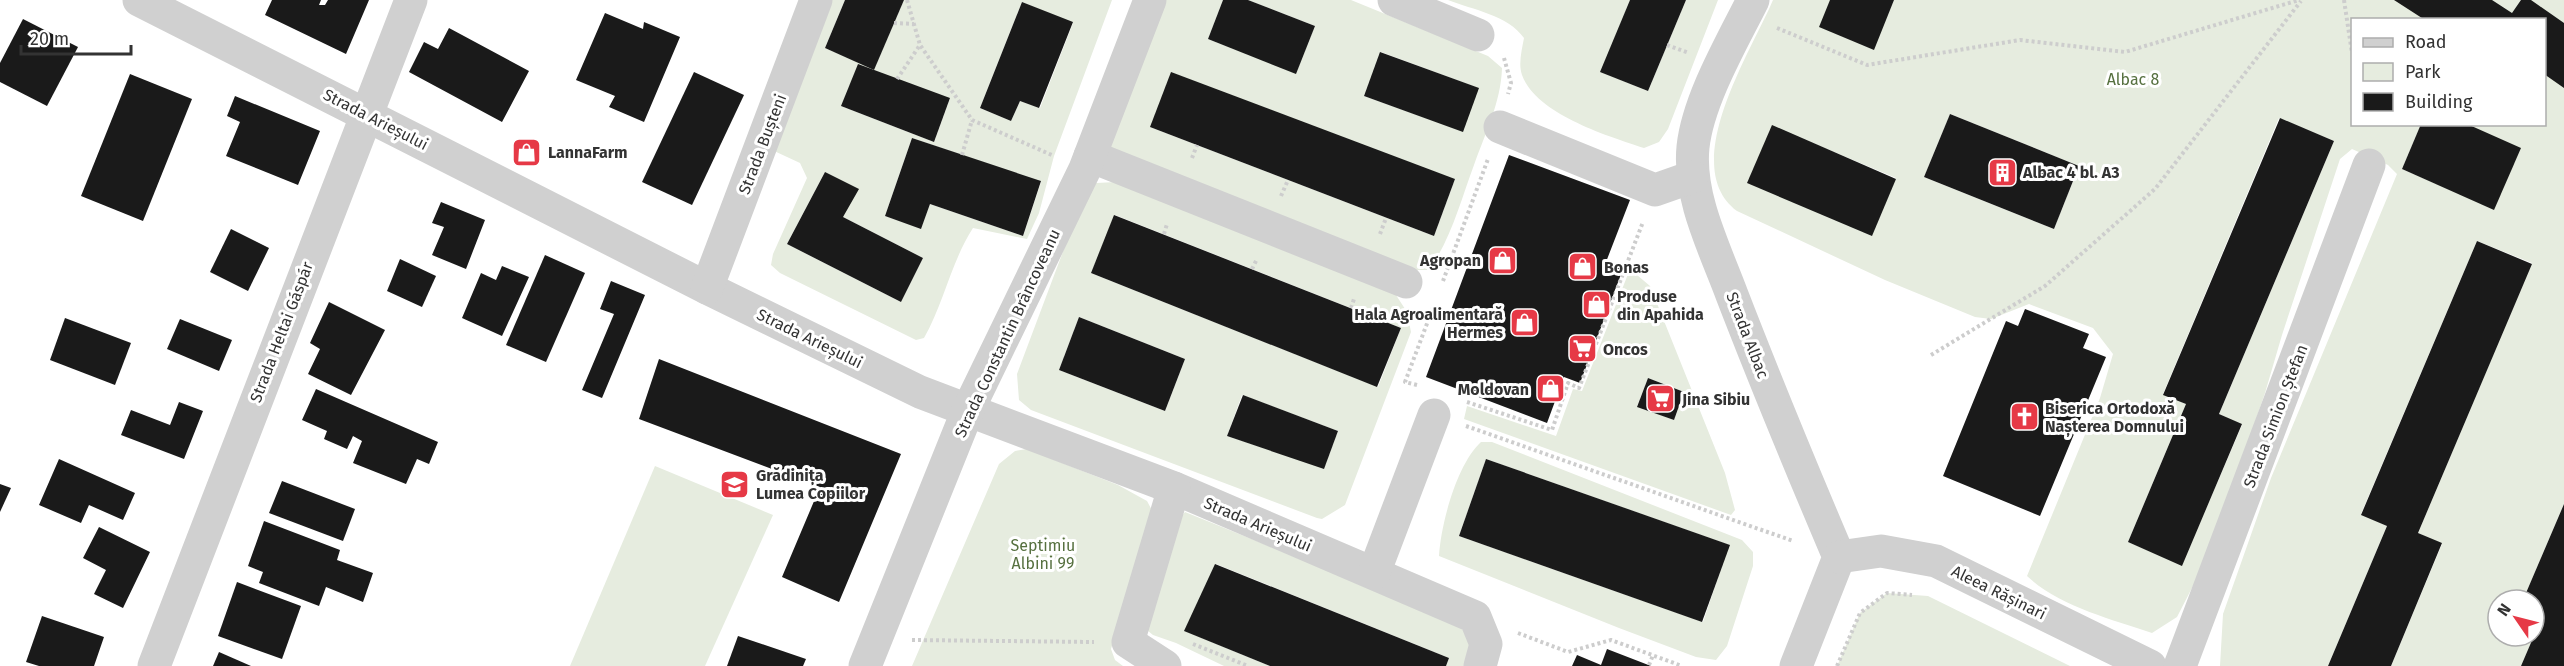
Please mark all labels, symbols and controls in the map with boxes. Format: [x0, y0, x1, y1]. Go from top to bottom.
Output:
scale bar [21, 18, 130, 56]
legend [2351, 18, 2546, 126]
text: 20 m [30, 28, 69, 50]
text: Road [2405, 31, 2447, 53]
text: Park [2405, 61, 2441, 83]
park label: Albac 8 [2107, 70, 2159, 89]
street label: Strada Arieșului [320, 85, 431, 155]
street label: Strada Bușteni [735, 91, 791, 197]
text: Building [2405, 91, 2473, 113]
shop icon: LannaFarm [511, 136, 543, 168]
place label: LannaFarm [548, 143, 628, 162]
building icon: Albac 4 bl. A3 [1986, 156, 2018, 188]
place label: Albac 4 bl. A3 [2022, 163, 2119, 182]
street label: Strada Constantin Brâncoveanu [951, 226, 1064, 440]
shop icon: Agropan [1486, 244, 1518, 276]
place label: Agropan [1419, 251, 1481, 270]
shop icon: Bonas [1567, 251, 1599, 283]
street label: Strada Heltai Gáspár [246, 258, 317, 405]
place label: Bonas [1604, 258, 1649, 277]
place label: Produse din Apahida [1617, 287, 1704, 324]
shop icon: Produse din Apahida [1580, 289, 1612, 321]
street label: Strada Albac [1722, 289, 1773, 381]
street label: Strada Arieșului [753, 305, 866, 373]
place label: Hala Agroalimentară Hermes [1354, 305, 1503, 342]
shop icon: Hala Agroalimentară Hermes [1508, 307, 1540, 339]
supermarket icon: Oncos [1566, 333, 1598, 365]
place label: Oncos [1603, 340, 1648, 359]
street label: Strada Simion Ștefan [2239, 342, 2312, 491]
shop icon: Moldovan [1534, 373, 1566, 405]
place label: Moldovan [1458, 380, 1529, 399]
supermarket icon: Jina Sibiu [1645, 383, 1677, 415]
place label: Jina Sibiu [1681, 390, 1750, 409]
place label: Biserica Ortodoxă Nașterea Domnului [2045, 399, 2184, 437]
church icon: Biserica Ortodoxă Nașterea Domnului [2008, 401, 2040, 433]
place label: Grădinița Lumea Copiilor [756, 466, 866, 503]
school or university icon: Grădinița Lumea Copiilor [719, 468, 751, 500]
street label: Strada Arieșului [1201, 493, 1315, 557]
park label: Septimiu Albini 99 [1011, 536, 1075, 573]
street label: Aleea Rășinari [1948, 561, 2049, 624]
north arrow [2486, 588, 2546, 648]
text: N [2493, 600, 2515, 619]

